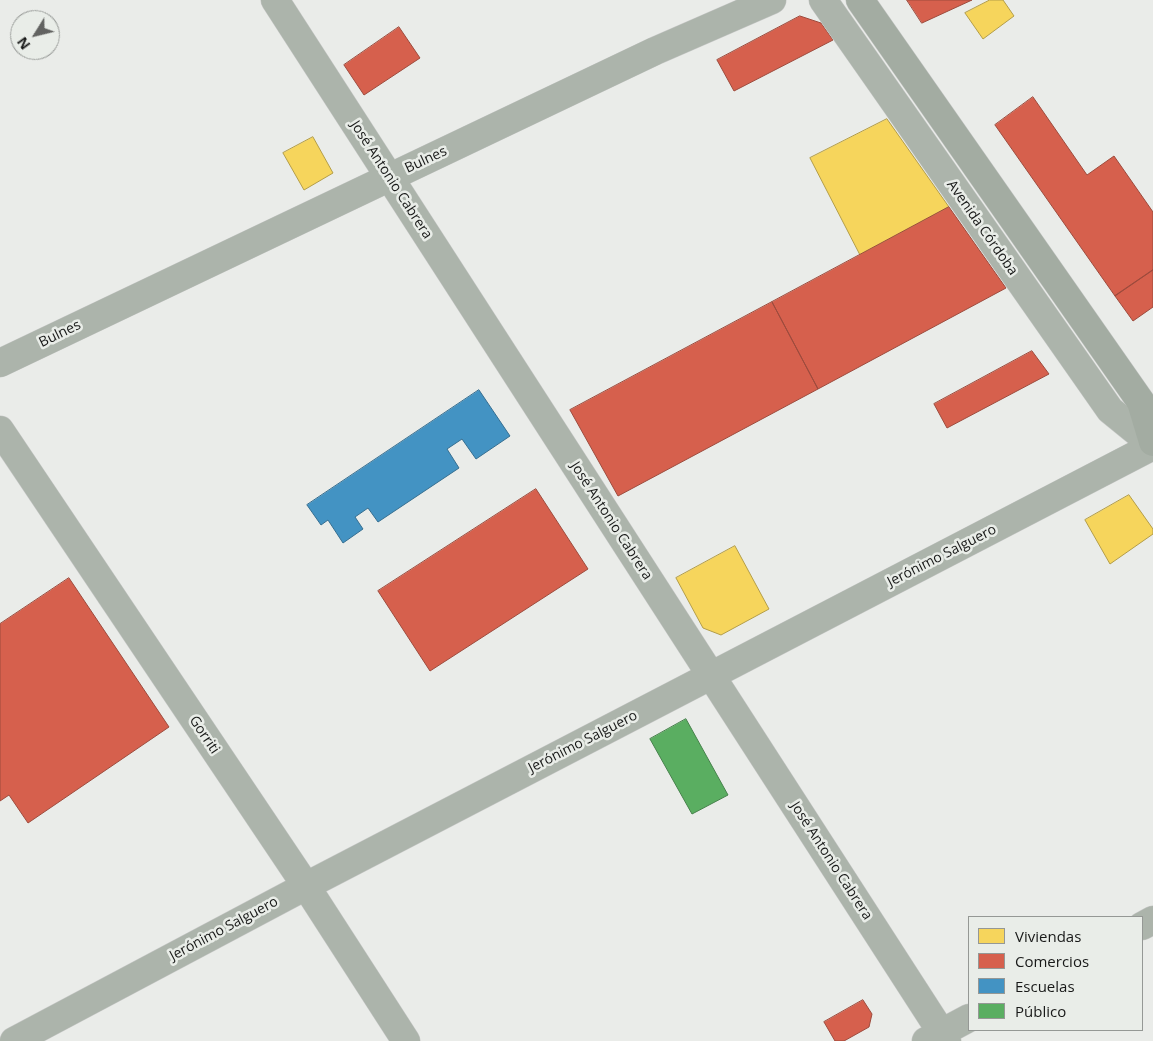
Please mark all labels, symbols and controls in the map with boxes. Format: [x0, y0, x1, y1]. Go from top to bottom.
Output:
north arrow [10, 10, 60, 60]
text: N [12, 33, 34, 54]
street label: José Antonio Cabrera [346, 118, 436, 242]
street label: Bulnes [402, 143, 450, 177]
street label: Avenida Córdoba [943, 177, 1021, 279]
street label: Bulnes [36, 317, 84, 351]
street label: José Antonio Cabrera [566, 459, 656, 583]
street label: Jerónimo Salguero [885, 521, 999, 591]
street label: Jerónimo Salguero [526, 707, 640, 777]
street label: Gorriti [185, 713, 223, 757]
street label: José Antonio Cabrera [786, 799, 876, 923]
street label: Jerónimo Salguero [167, 893, 281, 965]
legend [968, 916, 1143, 1031]
text: Viviendas [1015, 926, 1081, 946]
text: Comercios [1015, 951, 1089, 971]
text: Escuelas [1015, 976, 1075, 996]
text: Público [1015, 1001, 1066, 1021]

